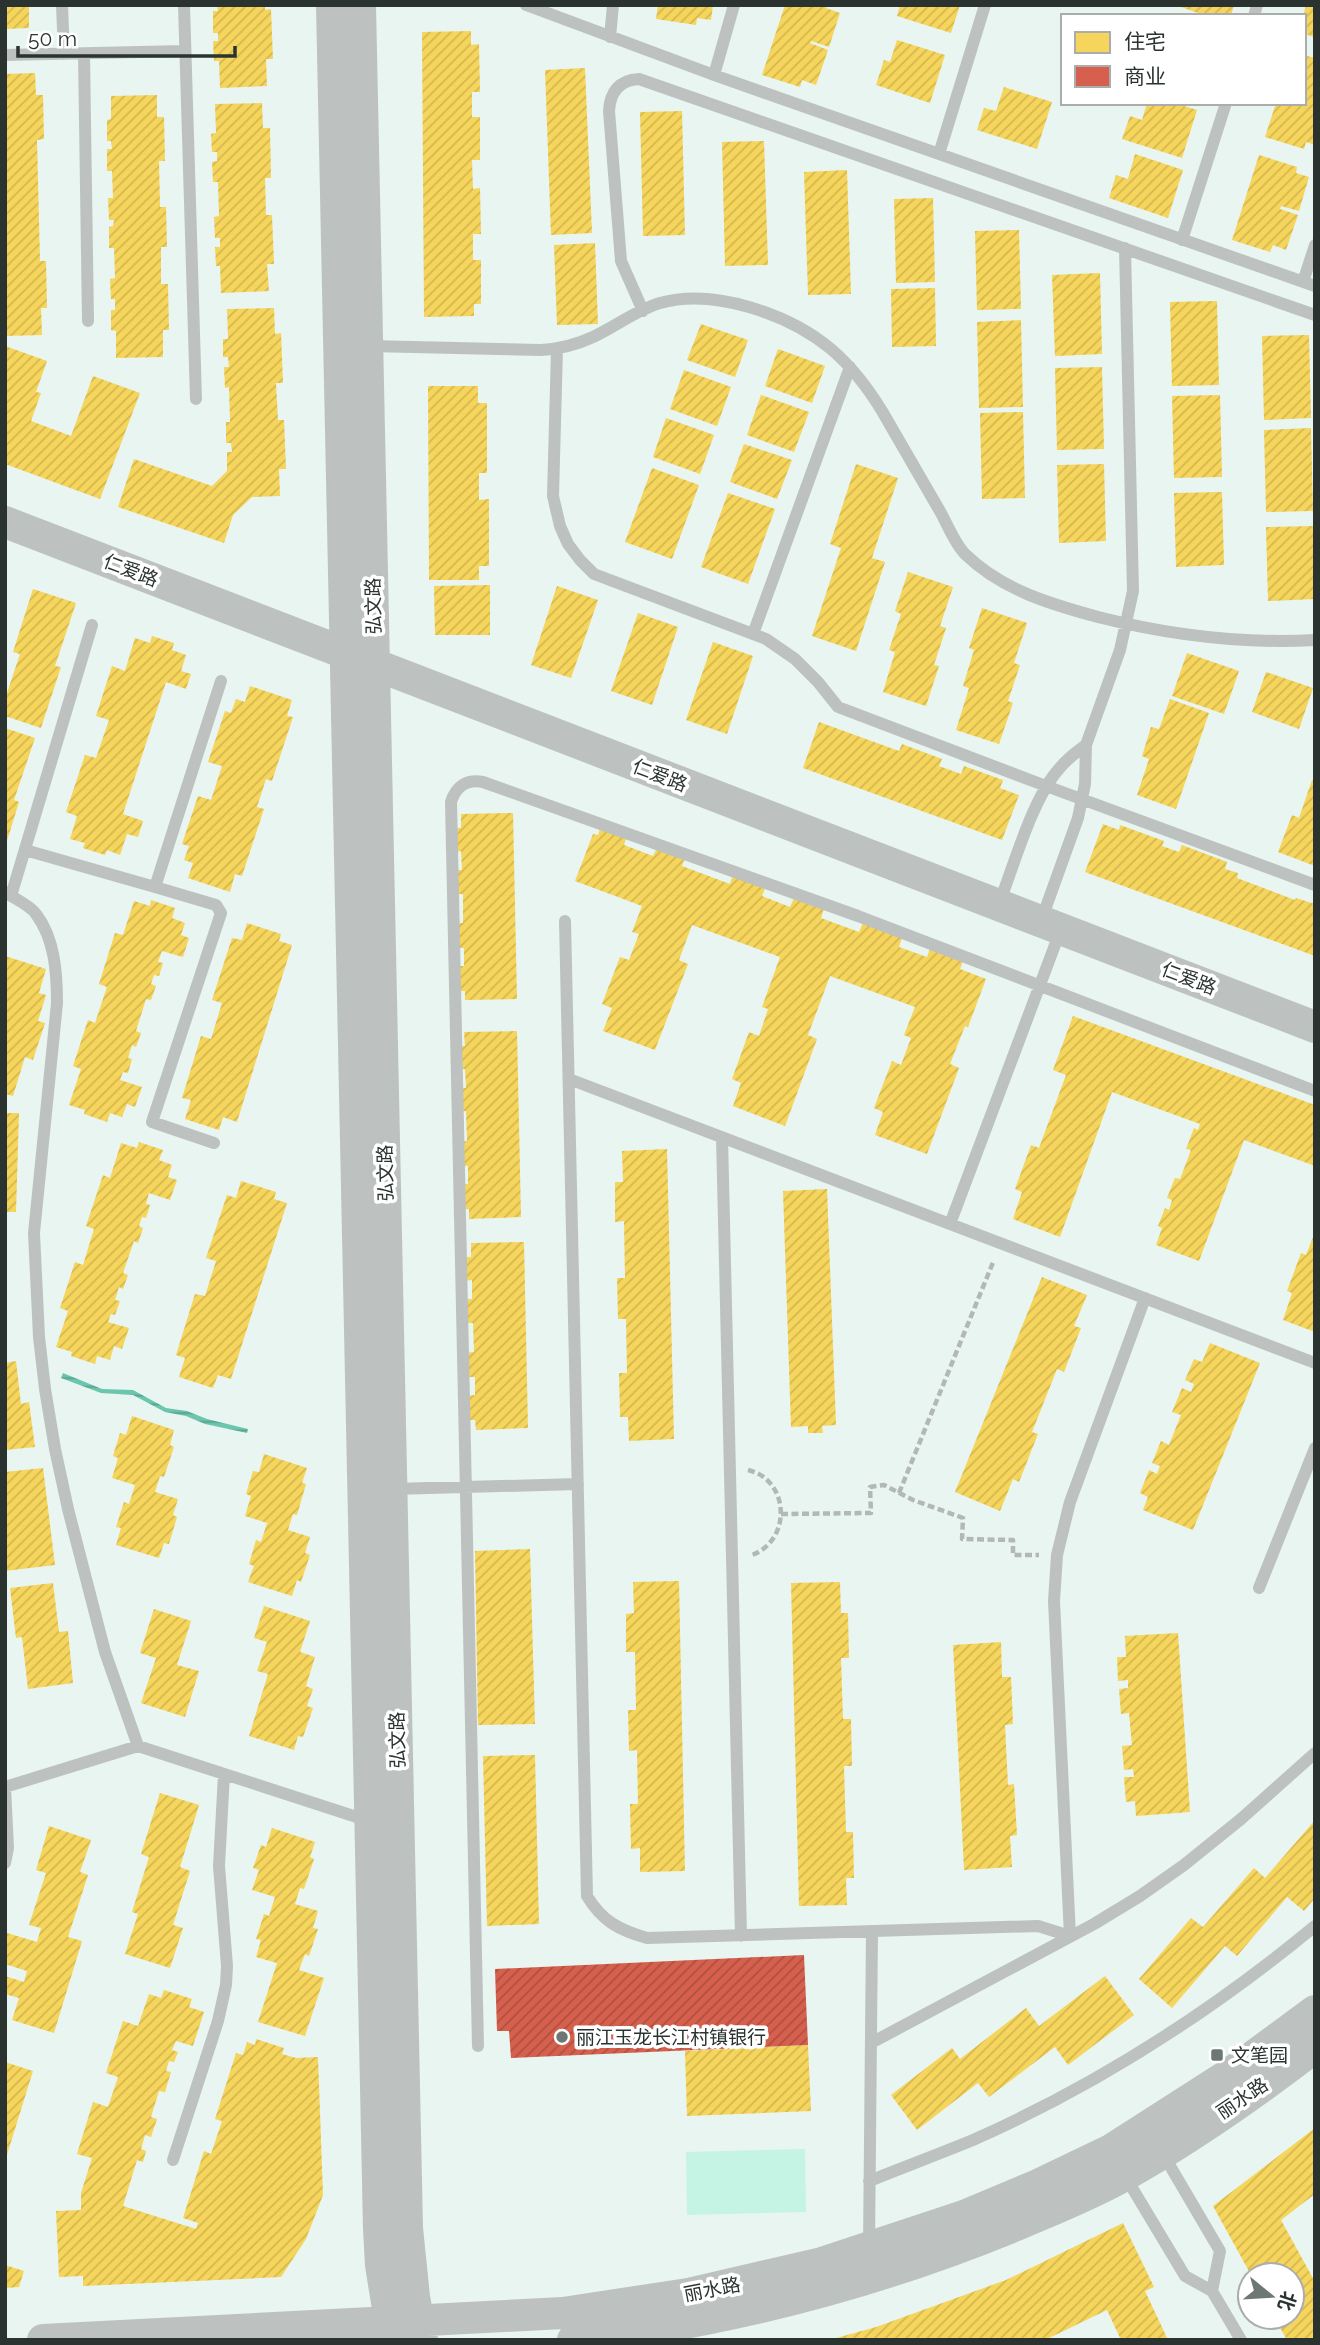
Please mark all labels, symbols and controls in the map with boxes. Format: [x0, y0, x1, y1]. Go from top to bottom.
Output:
scale bar [18, 14, 234, 58]
legend [1061, 14, 1306, 105]
text: 50 m [28, 26, 77, 51]
text: 住宅 [1124, 29, 1166, 54]
text: 商业 [1124, 64, 1166, 89]
street label: 仁爱路 [100, 550, 162, 590]
street label: 弘文路 [362, 577, 384, 635]
street label: 仁爱路 [629, 755, 691, 795]
street label: 仁爱路 [1158, 958, 1220, 998]
street label: 弘文路 [374, 1144, 396, 1202]
street label: 弘文路 [386, 1711, 408, 1769]
place label: 丽江玉龙长江村镇银行 [576, 2026, 766, 2048]
marker: 丽江玉龙长江村镇银行 [554, 2029, 570, 2045]
place label: 文笔园 [1231, 2044, 1288, 2066]
marker: 文笔园 [1209, 2047, 1225, 2063]
street label: 丽水路 [1212, 2073, 1272, 2123]
north arrow [1236, 2261, 1306, 2331]
street label: 丽水路 [682, 2273, 742, 2305]
text: 北 [1274, 2289, 1301, 2314]

